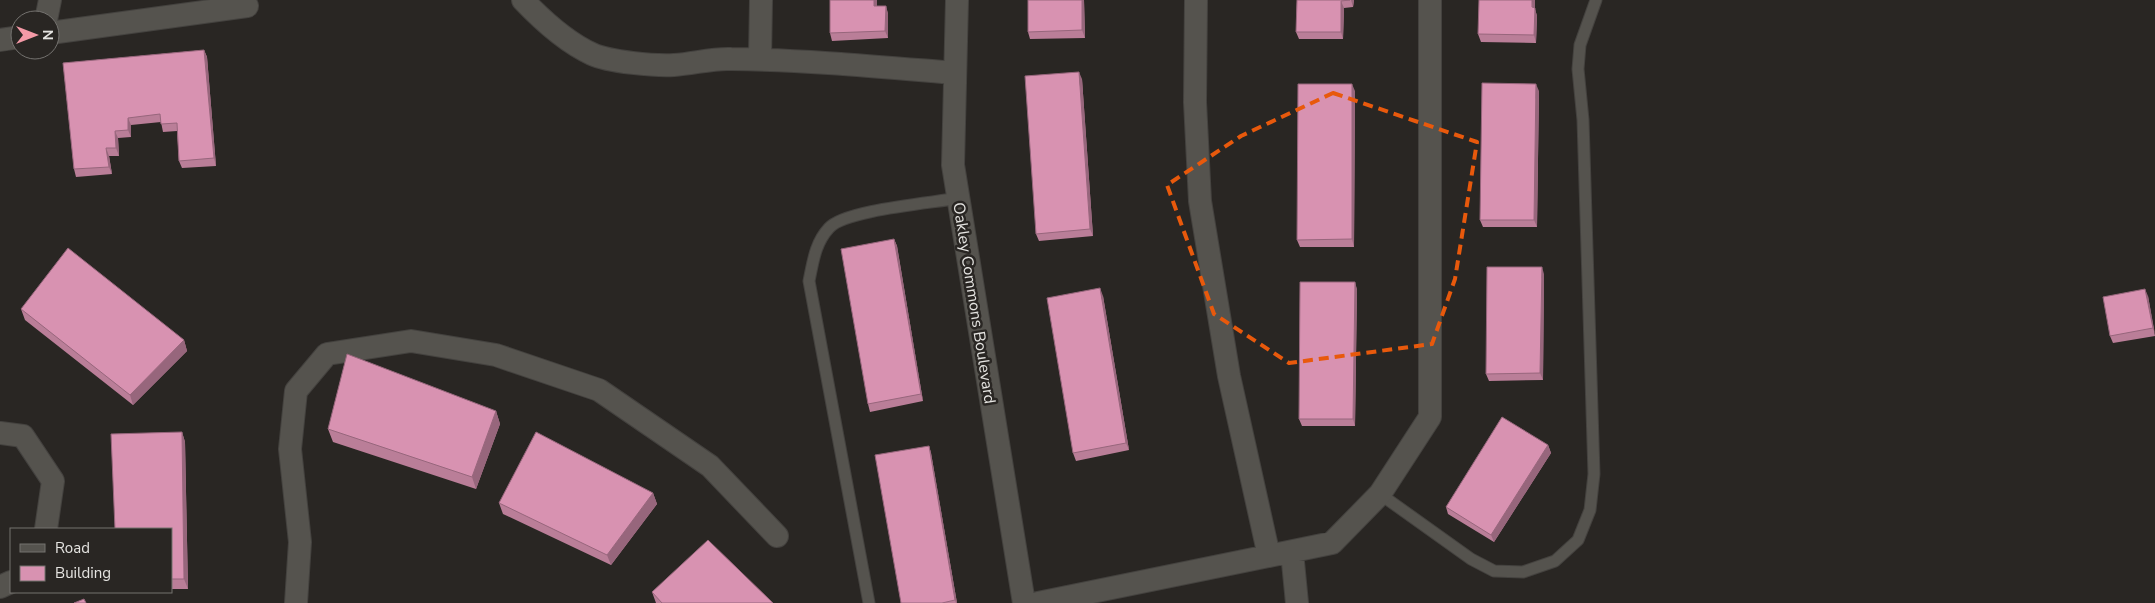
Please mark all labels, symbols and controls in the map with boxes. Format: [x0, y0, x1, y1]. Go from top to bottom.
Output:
north arrow [10, 10, 60, 60]
text: N [38, 30, 57, 40]
street label: Oakley Commons Boulevard [947, 201, 1001, 405]
legend [10, 528, 172, 593]
text: Road [55, 538, 90, 558]
text: Building [55, 563, 111, 583]

